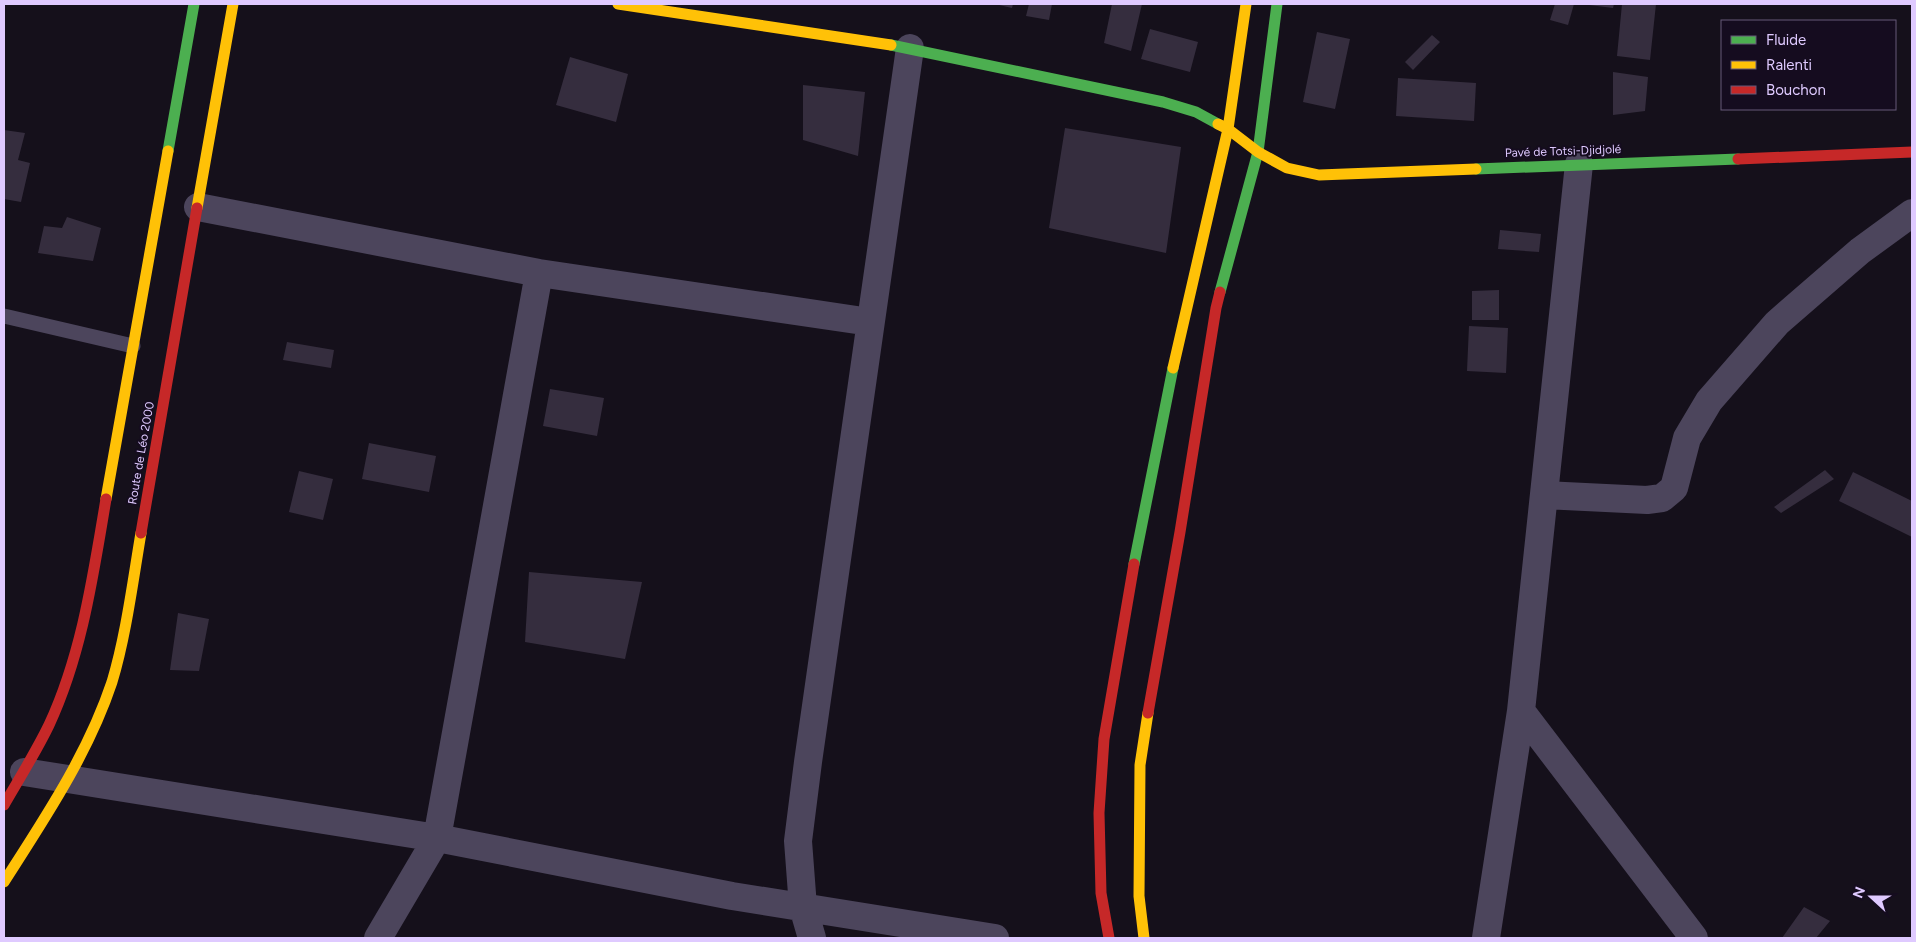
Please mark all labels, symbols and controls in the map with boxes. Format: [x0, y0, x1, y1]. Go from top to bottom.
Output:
legend [1721, 20, 1896, 110]
text: Fluide [1766, 31, 1806, 49]
text: Ralenti [1766, 56, 1812, 74]
text: Bouchon [1766, 81, 1826, 99]
street label: Pavé de Totsi-Djidjolé [1505, 142, 1622, 160]
street label: Route de Léo 2000 [125, 400, 157, 506]
north arrow [1846, 872, 1896, 922]
text: N [1849, 884, 1869, 901]

